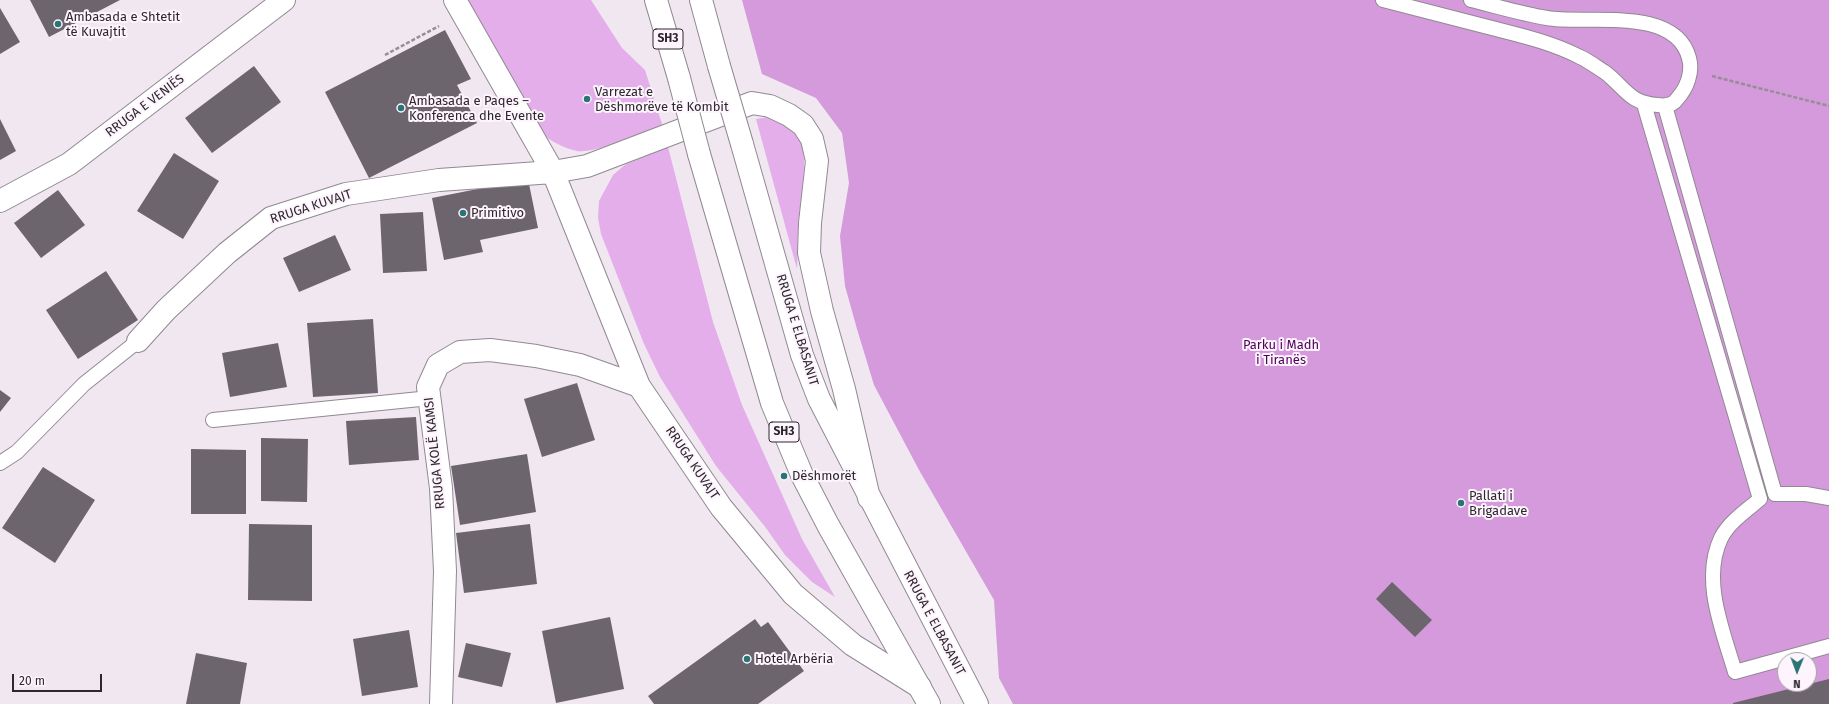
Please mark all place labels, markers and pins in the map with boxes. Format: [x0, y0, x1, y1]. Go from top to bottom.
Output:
place label: Ambasada e Shtetit të Kuvajtit [66, 9, 180, 40]
marker: Ambasada e Shtetit të Kuvajtit [53, 19, 63, 29]
place label: Varrezat e Dëshmorëve të Kombit [595, 84, 729, 115]
place label: Ambasada e Paqes – Konferenca dhe Evente [409, 93, 544, 124]
marker: Varrezat e Dëshmorëve të Kombit [582, 94, 592, 104]
marker: Ambasada e Paqes – Konferenca dhe Evente [396, 103, 406, 113]
place label: Primitivo [471, 205, 524, 221]
marker: Primitivo [458, 208, 468, 218]
place label: Dëshmorët [792, 468, 856, 484]
marker: Dëshmorët [779, 471, 789, 481]
place label: Pallati i Brigadave [1469, 488, 1527, 519]
marker: Pallati i Brigadave [1456, 498, 1466, 508]
place label: Hotel Arbëria [755, 651, 833, 667]
marker: Hotel Arbëria [742, 654, 752, 664]

